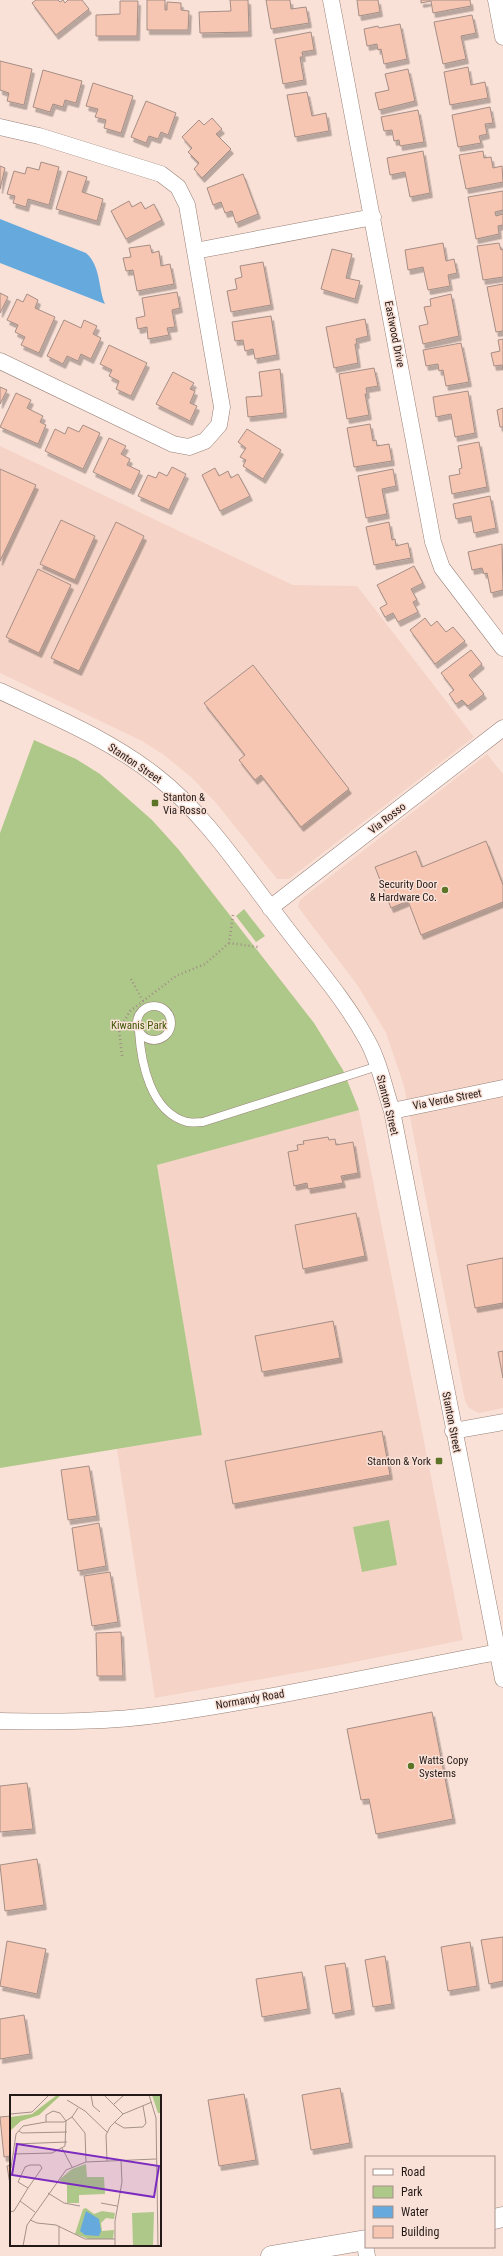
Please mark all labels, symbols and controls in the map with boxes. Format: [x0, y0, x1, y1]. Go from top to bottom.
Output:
street label: Eastwood Drive [382, 300, 407, 368]
street label: Stanton Street [105, 741, 164, 786]
place label: Stanton & Via Rosso [163, 791, 207, 817]
marker: Stanton & Via Rosso [150, 798, 160, 808]
street label: Via Rosso [366, 800, 409, 837]
place label: Security Door & Hardware Co. [370, 878, 438, 904]
marker: Security Door & Hardware Co. [440, 885, 450, 895]
park label: Kiwanis Park [111, 1019, 167, 1032]
street label: Stanton Street [374, 1074, 401, 1137]
street label: Via Verde Street [412, 1086, 483, 1113]
street label: Stanton Street [439, 1390, 464, 1454]
place label: Stanton & York [367, 1455, 431, 1468]
marker: Stanton & York [434, 1456, 444, 1466]
street label: Normandy Road [215, 1687, 285, 1712]
place label: Watts Copy Systems [419, 1754, 469, 1780]
marker: Watts Copy Systems [406, 1761, 416, 1771]
inset map [10, 2095, 161, 2246]
legend [365, 2156, 495, 2248]
text: Road [401, 2165, 425, 2179]
text: Park [401, 2185, 423, 2199]
text: Water [401, 2205, 429, 2219]
text: Building [401, 2225, 439, 2239]

